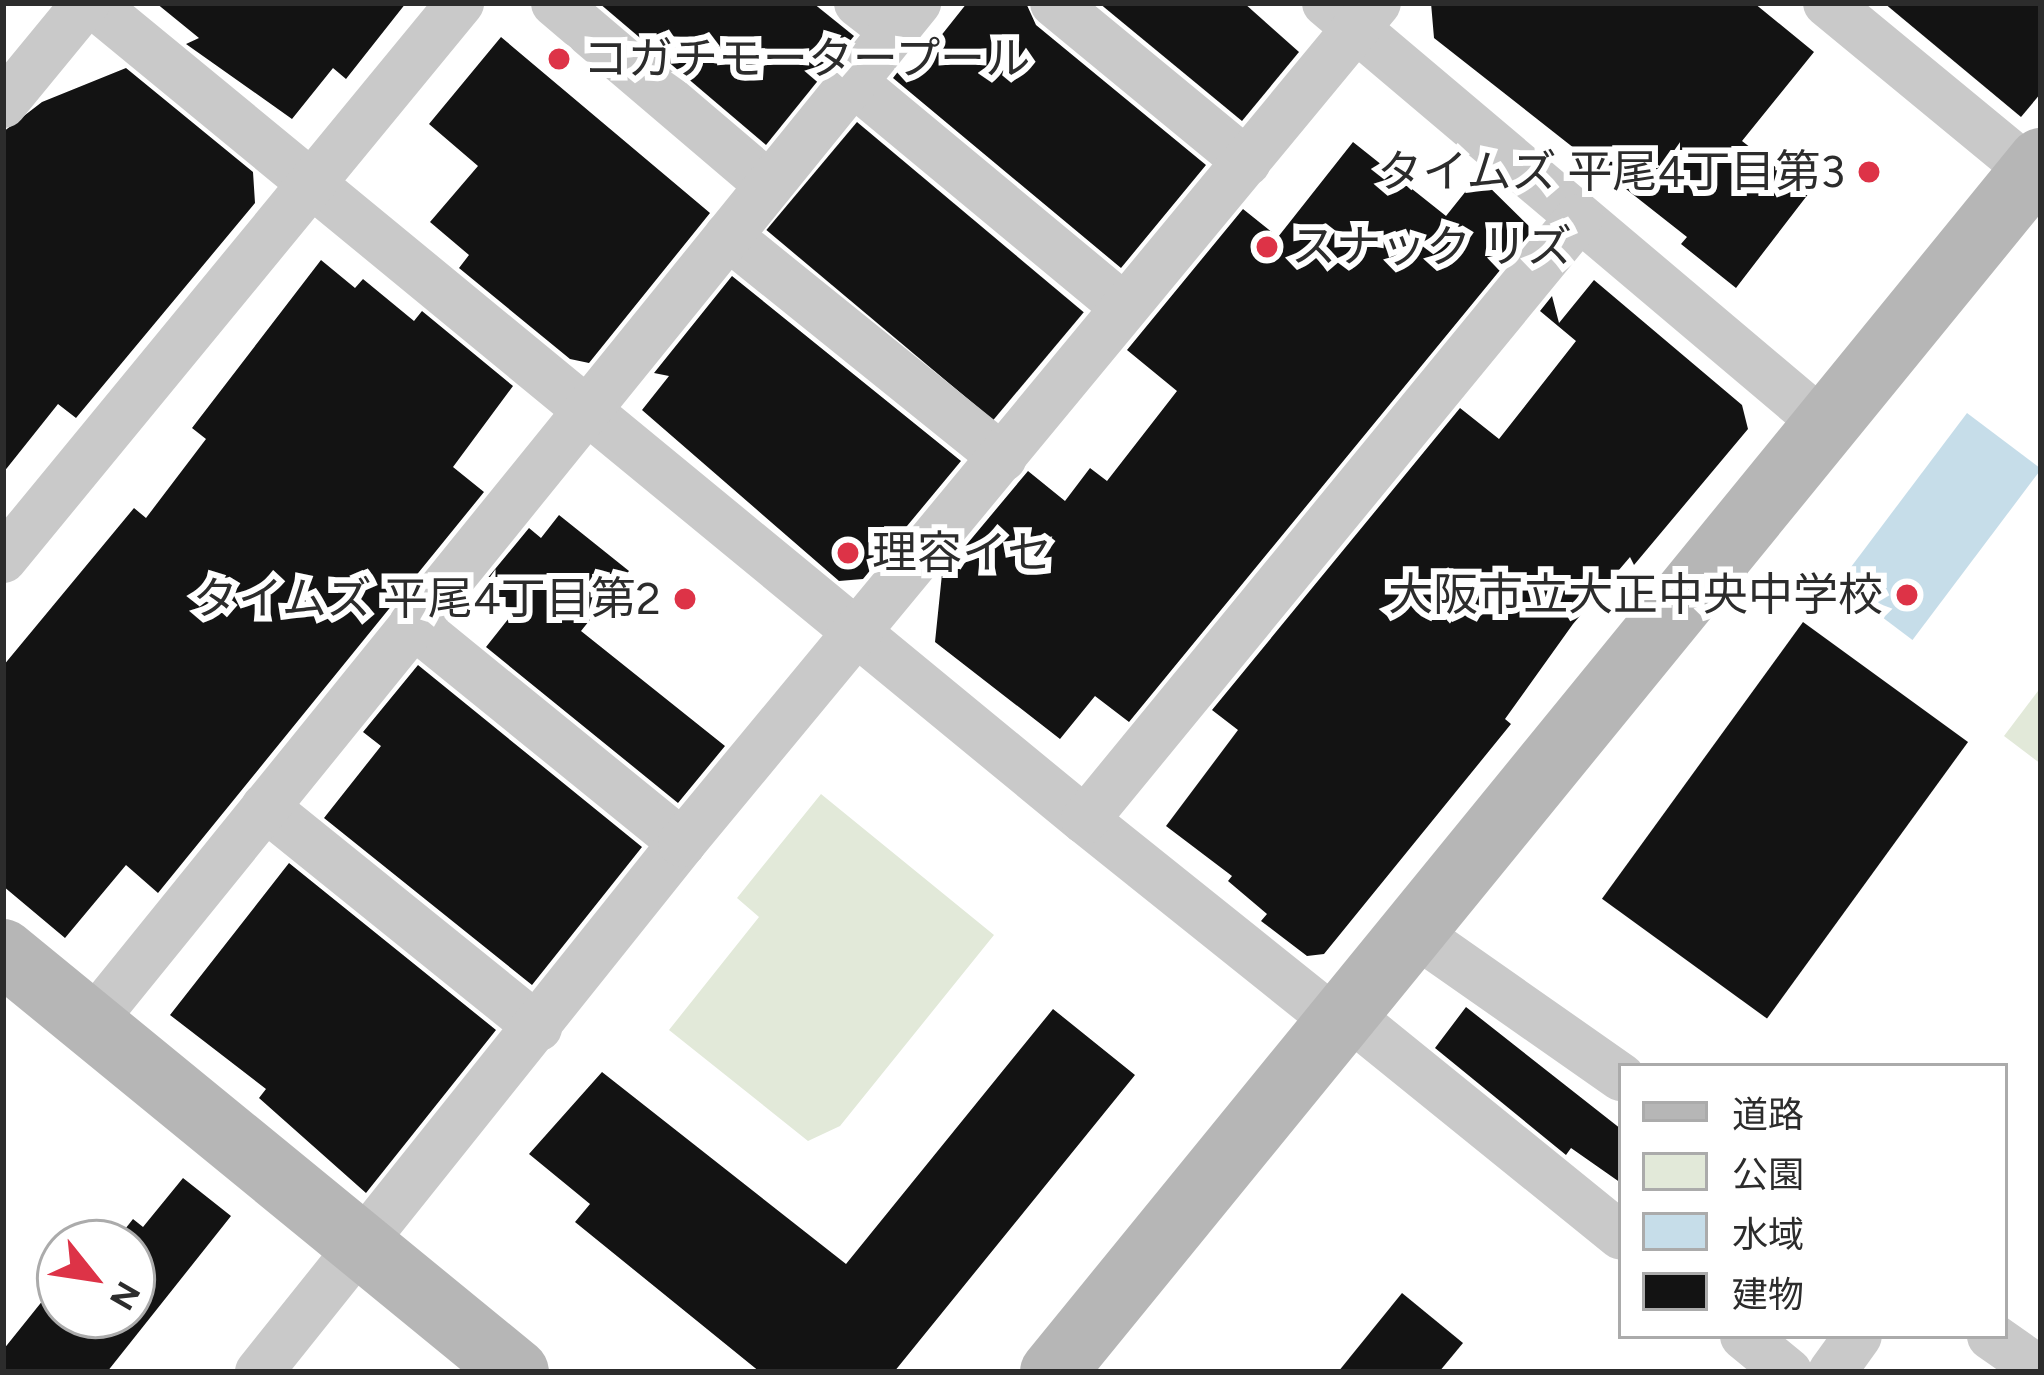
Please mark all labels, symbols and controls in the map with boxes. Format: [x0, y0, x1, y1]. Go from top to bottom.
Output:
place label: コガチモータープール [583, 32, 1033, 86]
marker: コガチモータープール [546, 46, 572, 72]
place label: タイムズ 平尾4丁目第3 [1376, 145, 1845, 199]
marker: タイムズ 平尾4丁目第3 [1856, 159, 1882, 185]
place label: スナック リズ [1291, 220, 1572, 274]
marker: スナック リズ [1254, 234, 1280, 260]
place label: 理容イセ [872, 526, 1052, 580]
marker: 理容イセ [835, 540, 861, 566]
place label: 大阪市立大正中央中学校 [1388, 568, 1883, 622]
place label: タイムズ 平尾4丁目第2 [192, 572, 661, 626]
marker: 大阪市立大正中央中学校 [1894, 582, 1920, 608]
marker: タイムズ 平尾4丁目第2 [672, 586, 698, 612]
legend [1618, 1063, 2008, 1339]
text: 道路 [1732, 1093, 1804, 1136]
text: 公園 [1732, 1153, 1804, 1196]
text: 水域 [1732, 1213, 1804, 1256]
north arrow [36, 1219, 156, 1339]
text: 建物 [1732, 1273, 1804, 1316]
text: N [102, 1275, 148, 1317]

